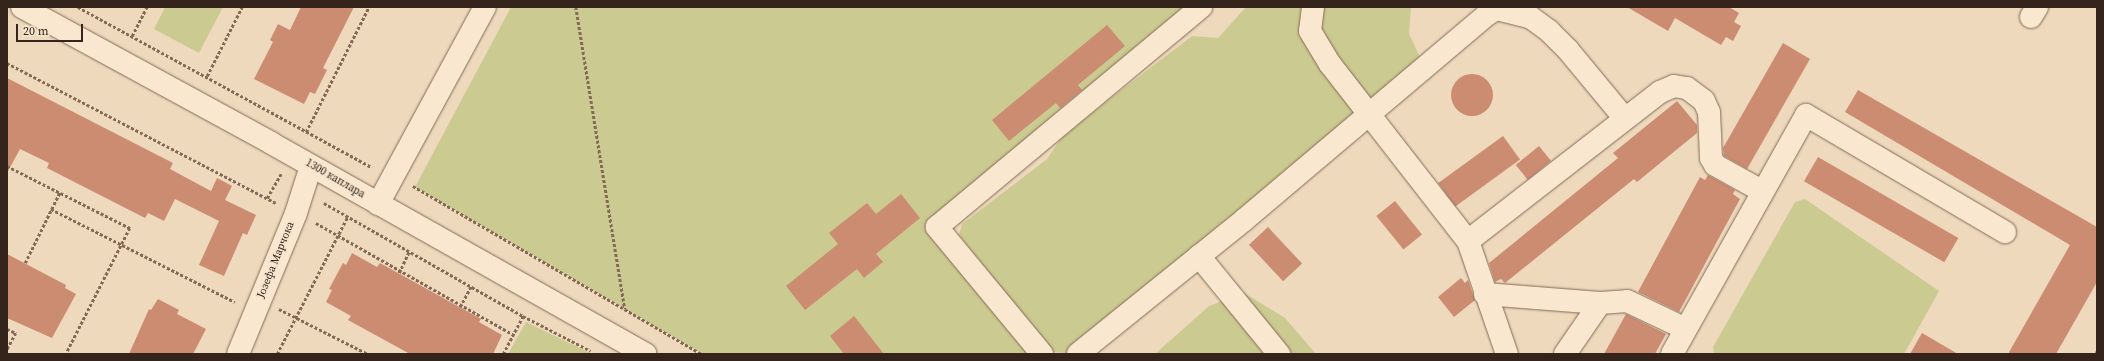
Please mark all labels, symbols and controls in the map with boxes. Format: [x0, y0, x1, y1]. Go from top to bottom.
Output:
scale bar [18, 16, 85, 42]
text: 20 m [23, 23, 49, 39]
street label: 1300 каплара [303, 157, 367, 201]
street label: Јозефа Марчока [255, 220, 297, 300]

